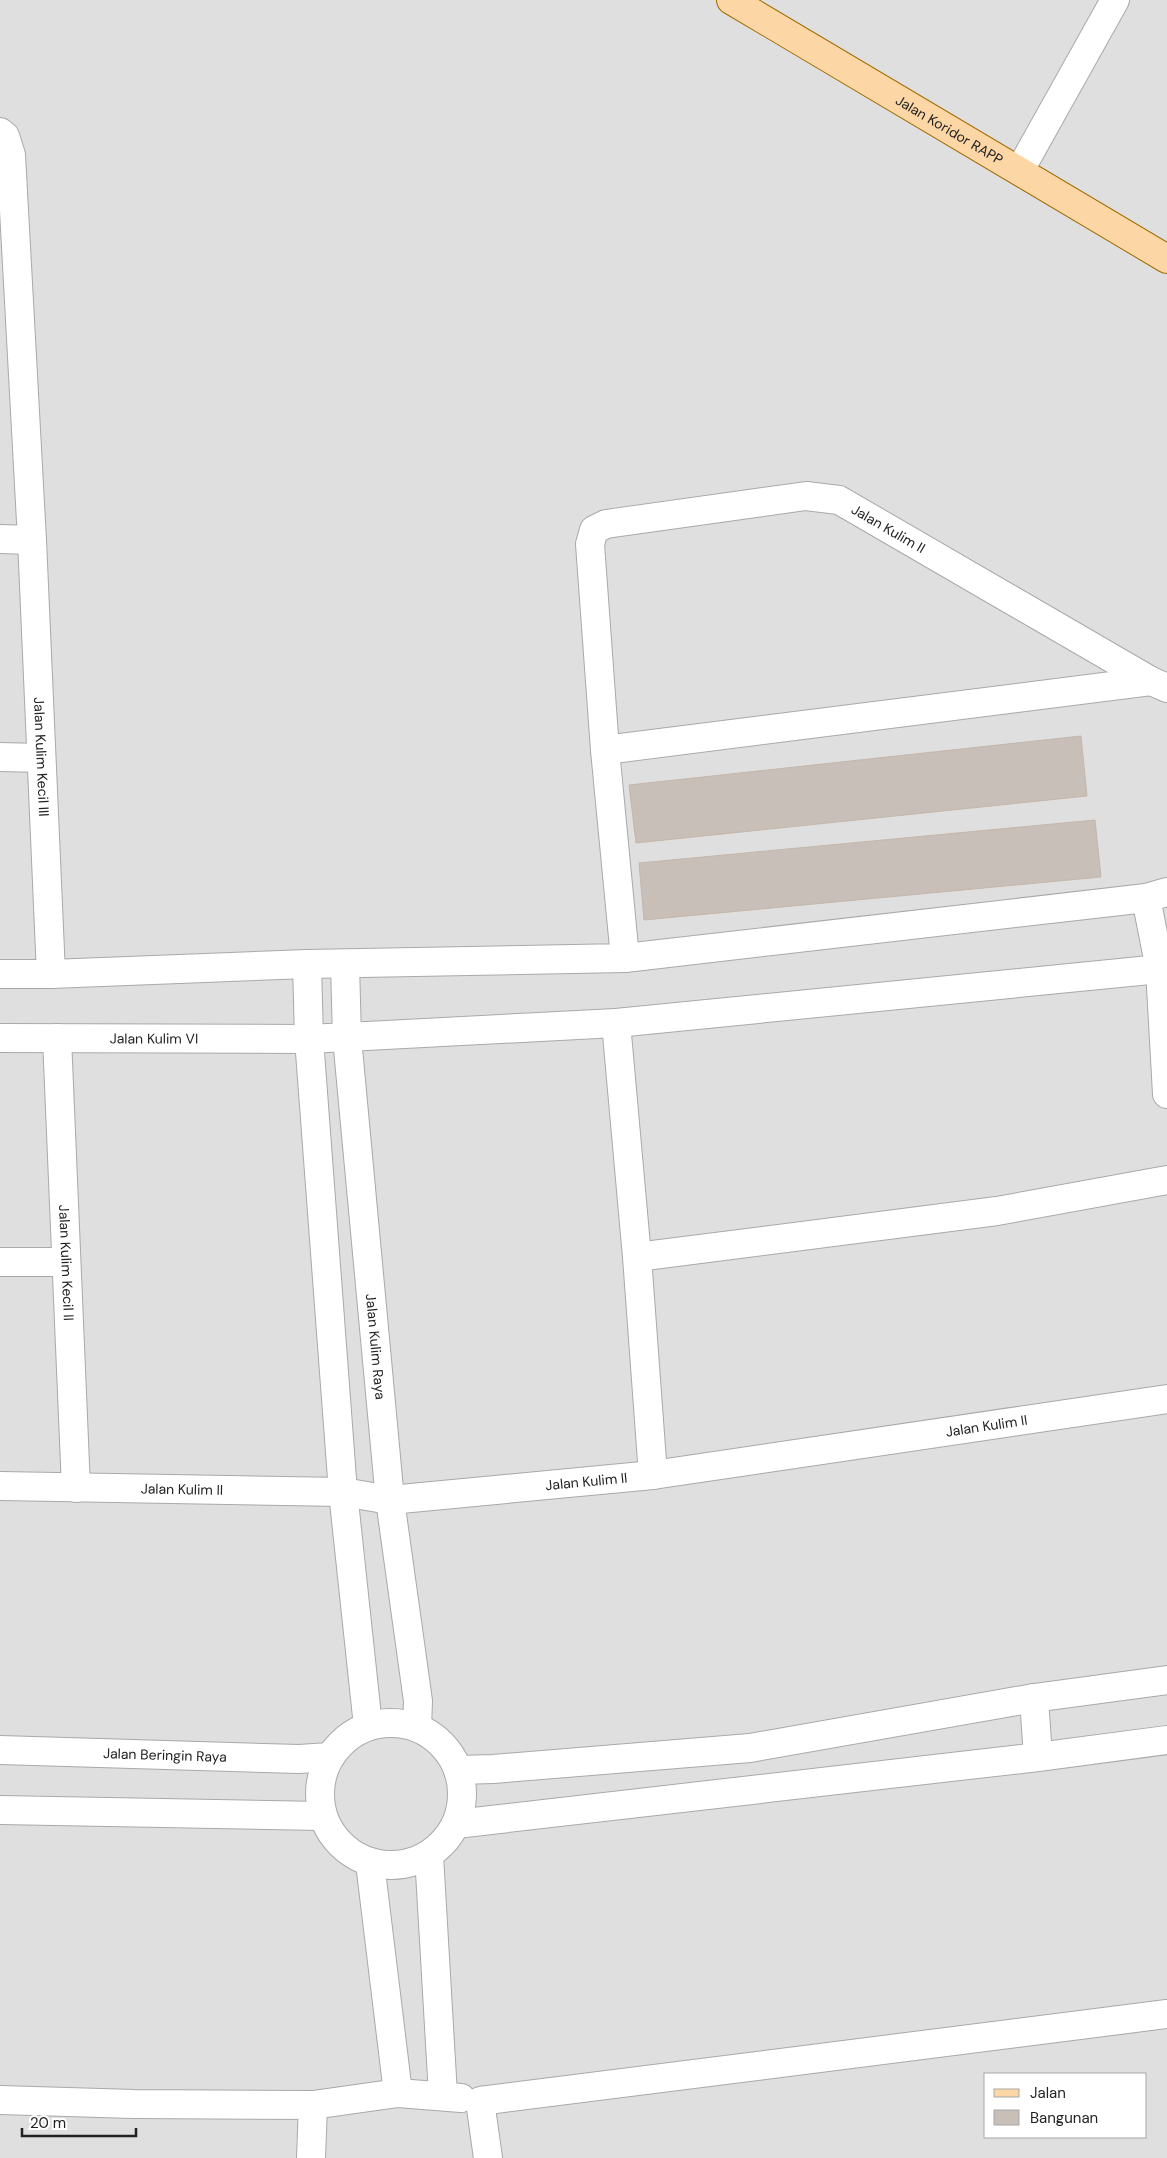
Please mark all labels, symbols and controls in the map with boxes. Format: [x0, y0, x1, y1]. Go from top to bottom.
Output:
street label: Jalan Koridor RAPP [892, 91, 1006, 169]
street label: Jalan Kulim II [848, 500, 929, 557]
street label: Jalan Kulim Kecil III [30, 697, 53, 817]
street label: Jalan Kulim VI [110, 1029, 198, 1048]
street label: Jalan Kulim Kecil II [55, 1204, 78, 1321]
street label: Jalan Kulim Raya [362, 1293, 390, 1400]
street label: Jalan Kulim II [944, 1411, 1029, 1441]
street label: Jalan Kulim II [545, 1468, 628, 1494]
street label: Jalan Kulim II [141, 1479, 223, 1499]
street label: Jalan Beringin Raya [103, 1744, 227, 1766]
legend [984, 2073, 1147, 2138]
text: Jalan [1030, 2083, 1066, 2103]
scale bar [22, 2106, 136, 2138]
text: Bangunan [1030, 2108, 1098, 2128]
text: 20 m [30, 2113, 66, 2133]

